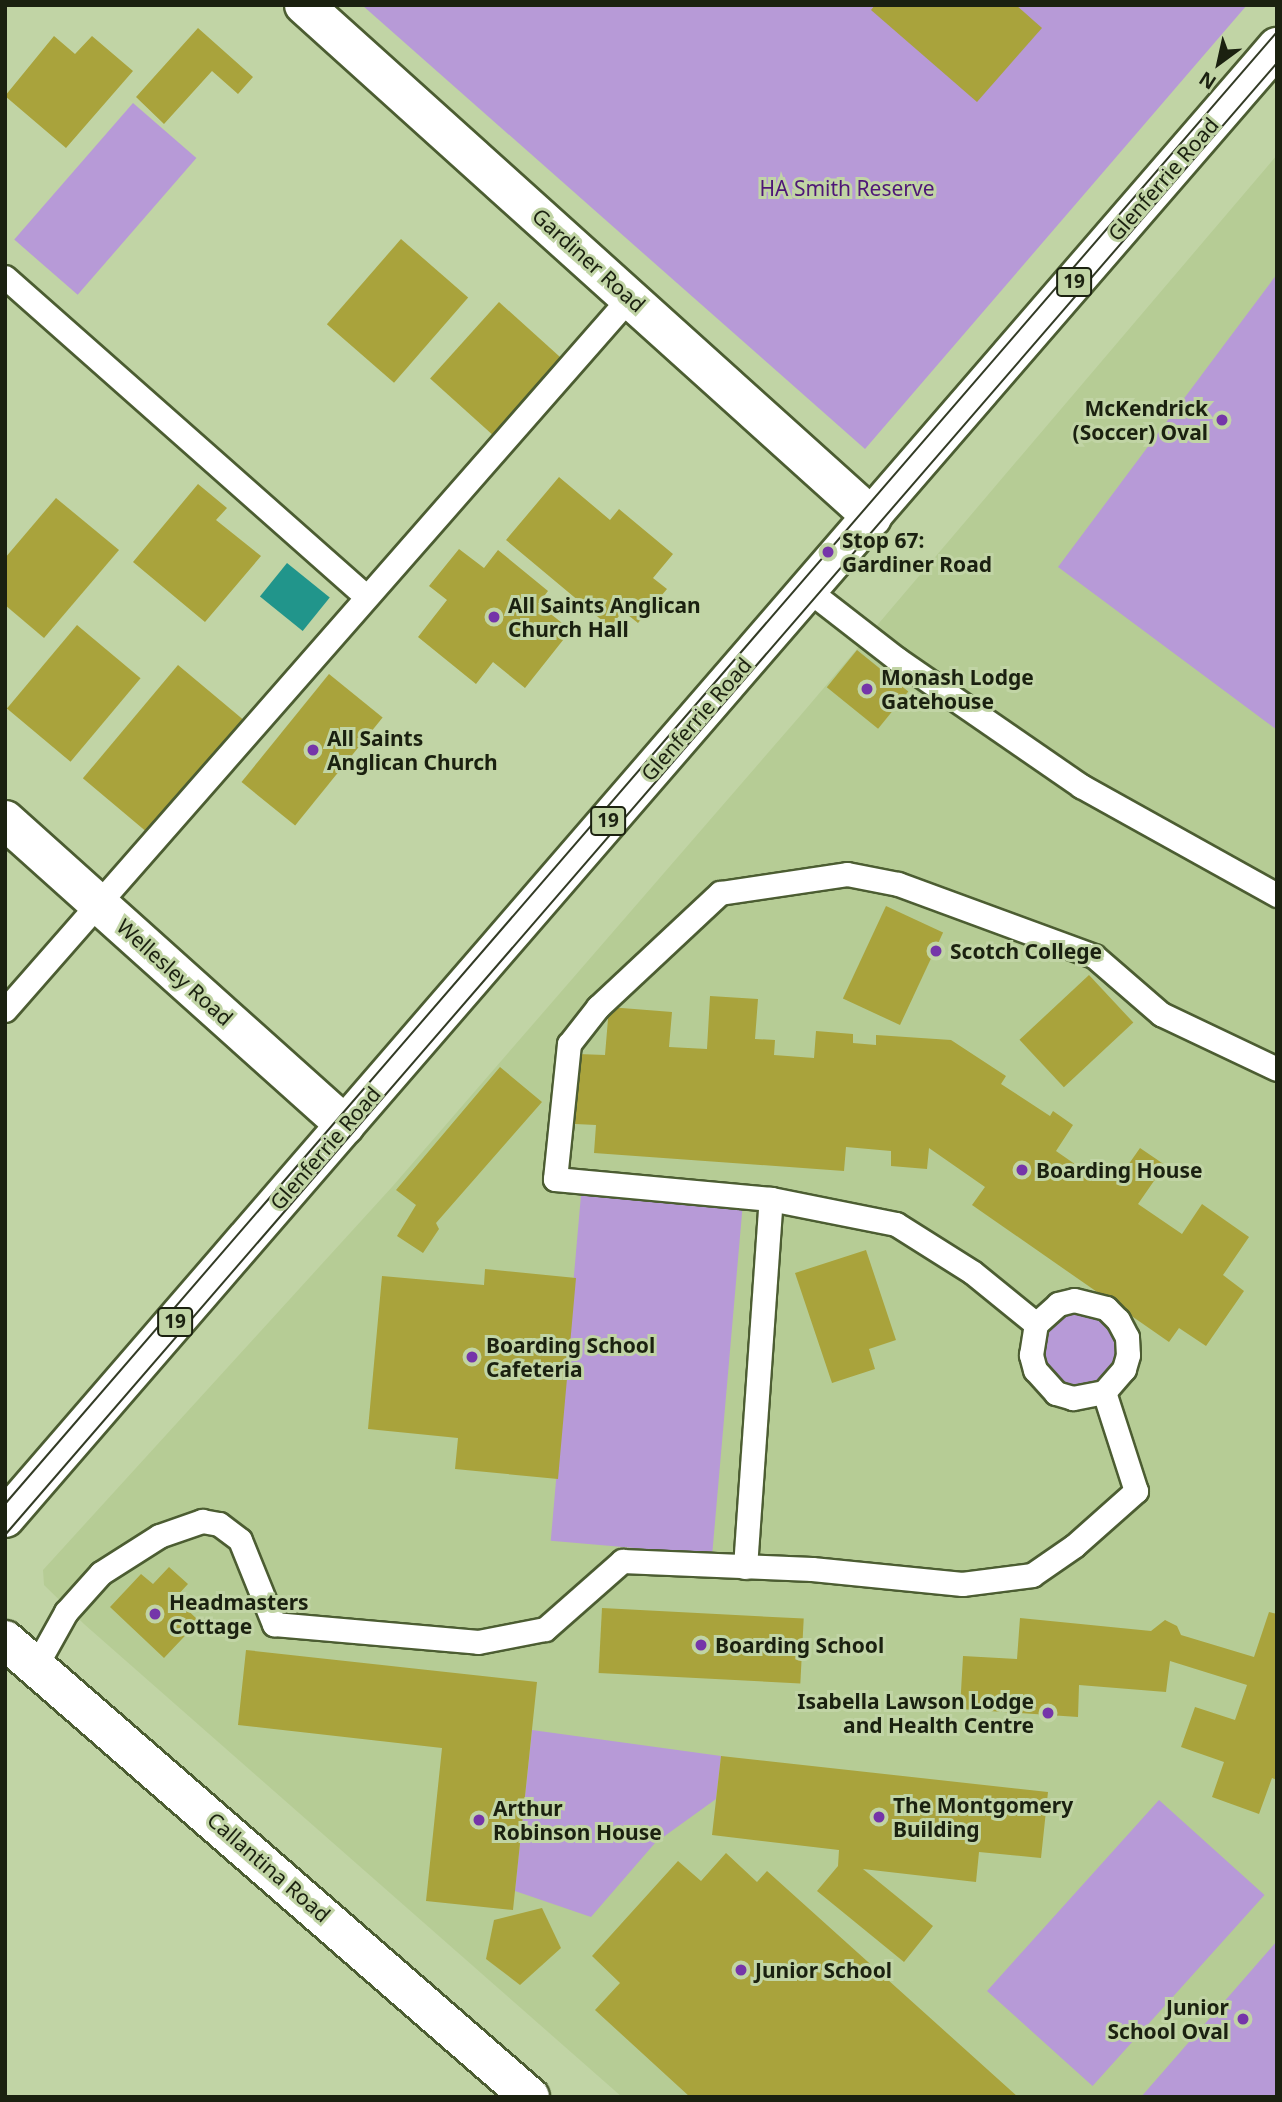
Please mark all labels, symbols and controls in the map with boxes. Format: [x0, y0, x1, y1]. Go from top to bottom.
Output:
north arrow [1184, 28, 1254, 98]
text: N [1194, 66, 1221, 96]
street label: Glenferrie Road [1103, 112, 1223, 246]
park label: HA Smith Reserve [759, 175, 935, 201]
street label: Gardiner Road [527, 203, 651, 317]
road number: 19 [1055, 266, 1093, 298]
place label: McKendrick (Soccer) Oval [1073, 395, 1208, 445]
marker: McKendrick (Soccer) Oval [1214, 412, 1230, 428]
place label: Stop 67: Gardiner Road [842, 527, 992, 577]
marker: Stop 67: Gardiner Road [820, 544, 836, 560]
place label: All Saints Anglican Church Hall [508, 592, 701, 642]
marker: All Saints Anglican Church Hall [486, 609, 502, 625]
street label: Glenferrie Road [636, 652, 756, 786]
place label: Monash Lodge Gatehouse [881, 664, 1034, 714]
marker: Monash Lodge Gatehouse [859, 681, 875, 697]
place label: All Saints Anglican Church [327, 725, 498, 775]
marker: All Saints Anglican Church [305, 742, 321, 758]
road number: 19 [589, 806, 627, 836]
street label: Wellesley Road [112, 913, 238, 1031]
place label: Scotch College [950, 938, 1102, 964]
marker: Scotch College [928, 943, 944, 959]
street label: Glenferrie Road [265, 1081, 385, 1215]
place label: Boarding House [1036, 1157, 1202, 1183]
marker: Boarding House [1014, 1162, 1030, 1178]
road number: 19 [156, 1306, 194, 1338]
place label: Boarding School Cafeteria [486, 1332, 655, 1382]
marker: Boarding School Cafeteria [464, 1349, 480, 1365]
place label: Headmasters Cottage [169, 1589, 309, 1639]
marker: Headmasters Cottage [147, 1606, 163, 1622]
place label: Boarding School [715, 1632, 884, 1658]
marker: Boarding School [693, 1637, 709, 1653]
place label: Isabella Lawson Lodge and Health Centre [797, 1688, 1034, 1738]
marker: Isabella Lawson Lodge and Health Centre [1040, 1705, 1056, 1721]
place label: The Montgomery Building [893, 1792, 1073, 1842]
place label: Arthur Robinson House [493, 1795, 662, 1845]
street label: Callantina Road [202, 1807, 336, 1927]
marker: The Montgomery Building [871, 1809, 887, 1825]
marker: Arthur Robinson House [471, 1812, 487, 1828]
place label: Junior School [755, 1957, 892, 1983]
marker: Junior School [733, 1962, 749, 1978]
place label: Junior School Oval [1108, 1994, 1229, 2044]
marker: Junior School Oval [1235, 2011, 1251, 2027]

